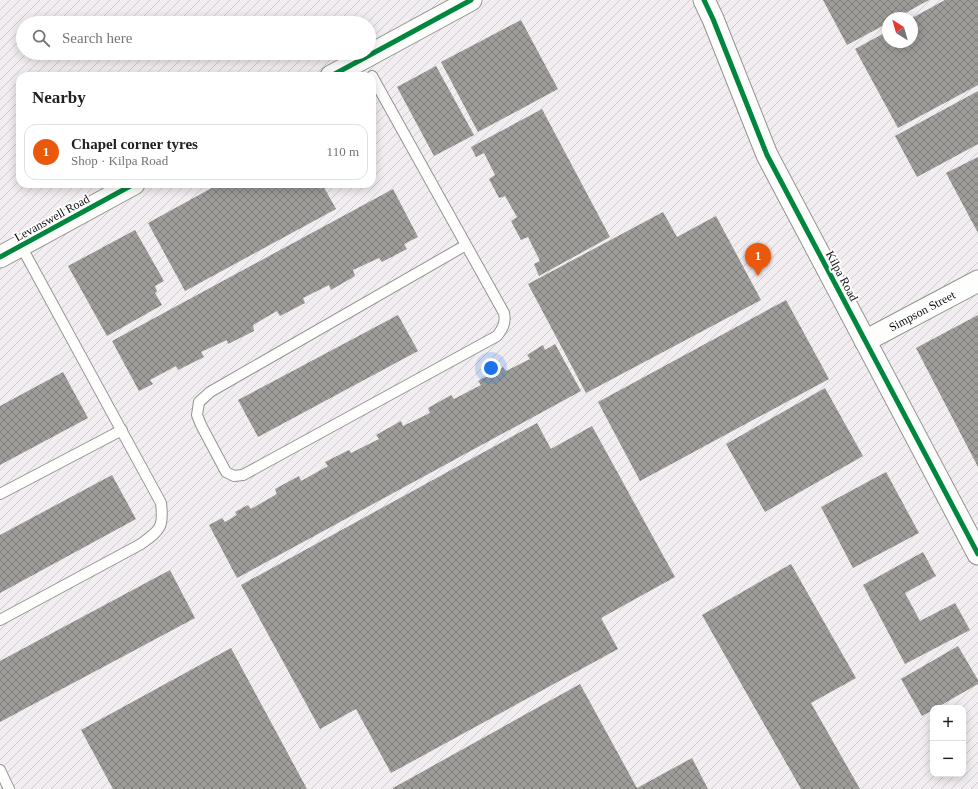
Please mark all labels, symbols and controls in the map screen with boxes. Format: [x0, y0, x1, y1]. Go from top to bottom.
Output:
north arrow [882, 12, 918, 48]
search box [16, 16, 376, 60]
icon: search [30, 27, 52, 49]
text: Search here [62, 30, 132, 46]
text: Nearby [32, 88, 86, 107]
text: Chapel corner tyres [71, 136, 198, 152]
text: 1 [43, 144, 49, 159]
text: 110 m [327, 144, 359, 159]
text: Shop · Kilpa Road [71, 153, 168, 168]
street label: Levanswell Road [12, 192, 92, 244]
pin: 1 [745, 243, 771, 276]
street label: Kilpa Road [823, 248, 861, 304]
street label: Simpson Street [886, 287, 958, 334]
your location [481, 358, 501, 378]
map controls [930, 705, 966, 777]
button: + [930, 705, 966, 741]
button: − [930, 741, 966, 777]

